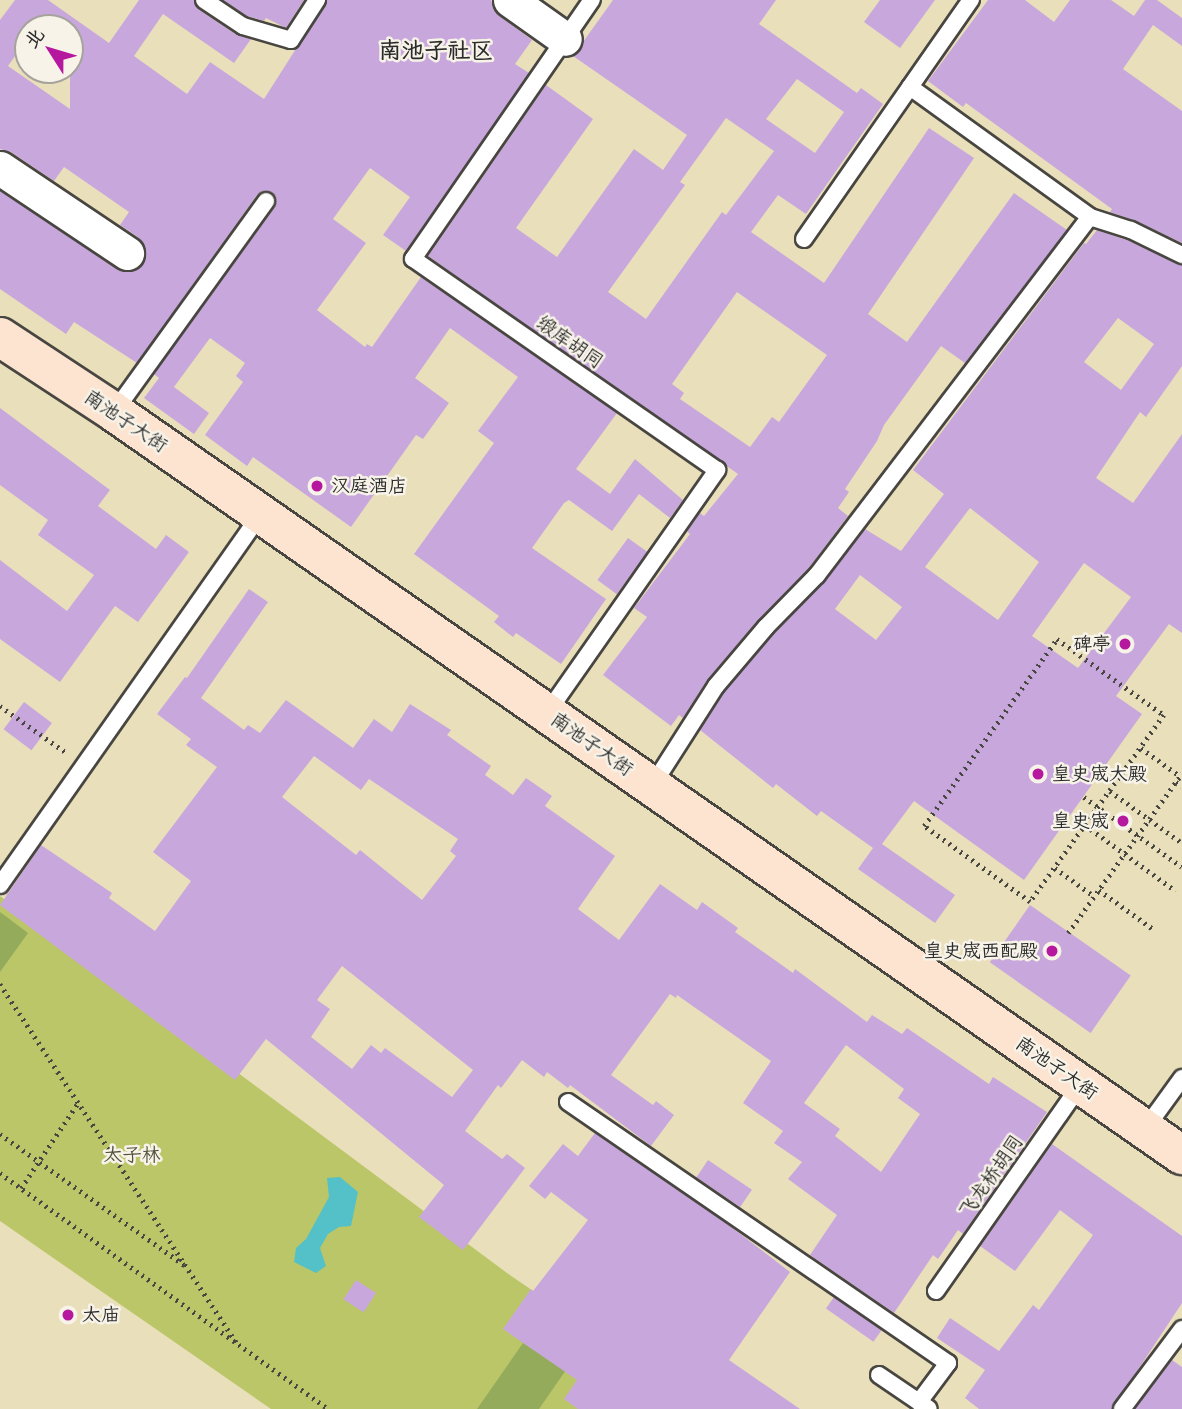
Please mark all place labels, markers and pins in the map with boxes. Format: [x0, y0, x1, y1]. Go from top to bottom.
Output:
place label: 汉庭酒店 [331, 475, 407, 497]
marker: 汉庭酒店 [309, 478, 325, 494]
place label: 碑亭 [1073, 633, 1111, 655]
marker: 碑亭 [1117, 636, 1133, 652]
place label: 皇史宬大殿 [1052, 763, 1147, 785]
marker: 皇史宬大殿 [1030, 766, 1046, 782]
place label: 皇史宬 [1052, 810, 1109, 832]
marker: 皇史宬 [1115, 813, 1131, 829]
place label: 皇史宬西配殿 [924, 940, 1038, 962]
marker: 皇史宬西配殿 [1044, 943, 1060, 959]
place label: 太庙 [82, 1304, 120, 1326]
marker: 太庙 [60, 1307, 76, 1323]

